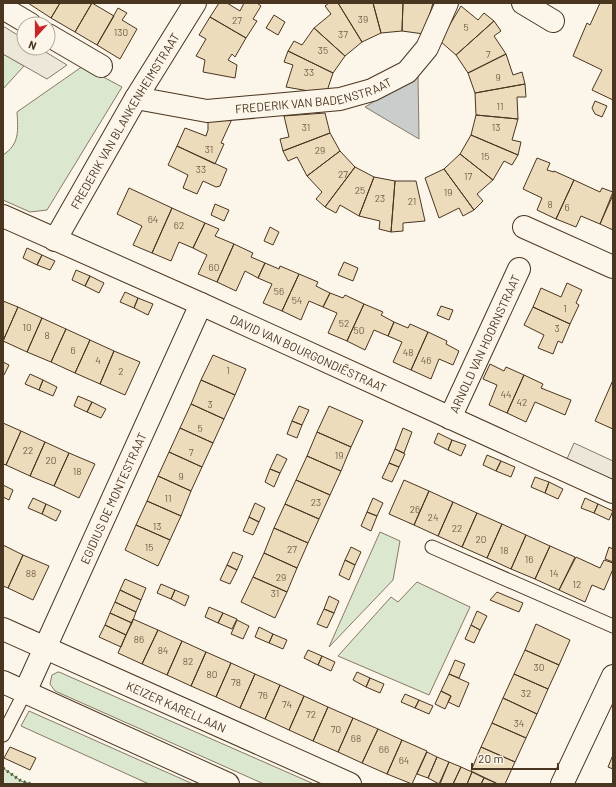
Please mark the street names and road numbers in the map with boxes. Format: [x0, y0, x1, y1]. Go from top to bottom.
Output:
street label: FREDERIK VAN BLANKENHEIMSTRAAT [67, 30, 182, 211]
street label: FREDERIK VAN BADENSTRAAT [234, 74, 394, 115]
street label: ARNOLD VAN HOORNSTRAAT [446, 272, 523, 415]
street label: DAVID VAN BOURGONDIËSTRAAT [228, 311, 389, 395]
street label: EGIDIUS DE MONTESTRAAT [77, 430, 149, 566]
street label: KEIZER KARELLAAN [124, 678, 229, 735]

